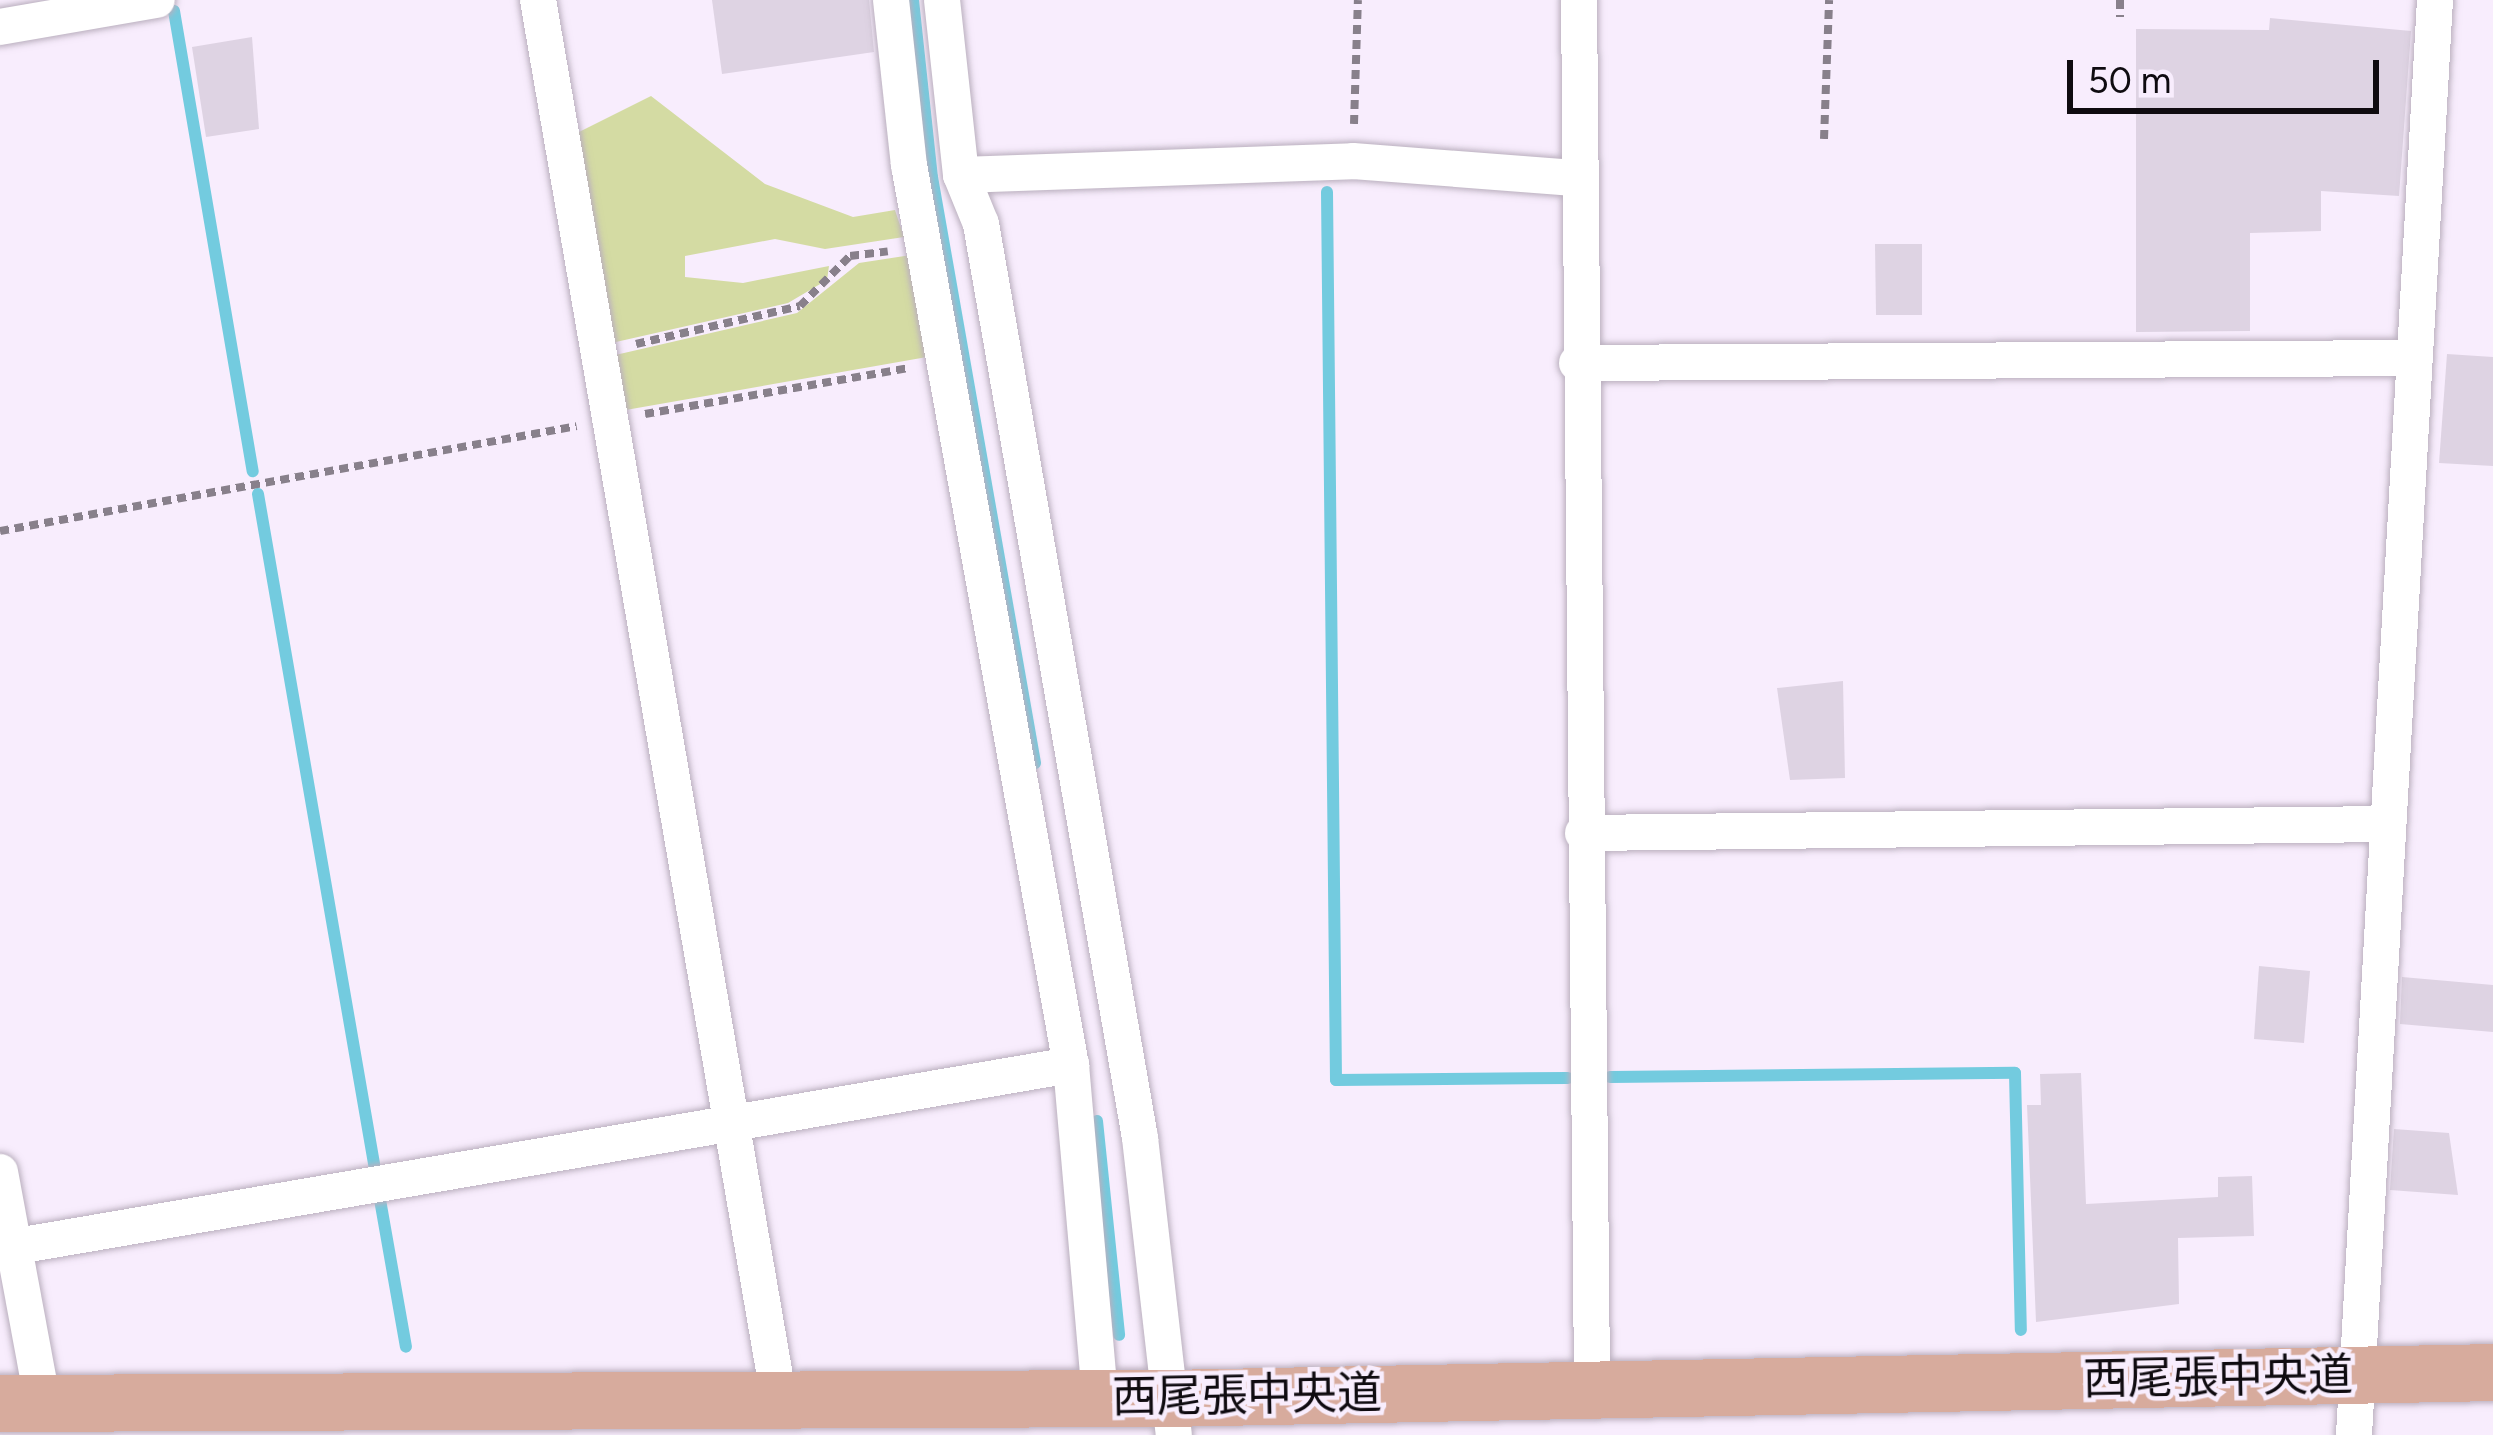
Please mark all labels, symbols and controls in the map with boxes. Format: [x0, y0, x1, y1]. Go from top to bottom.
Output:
scale bar [2073, 36, 2385, 110]
text: 50 m [2088, 59, 2171, 102]
street label: 西尾張中央道 [2083, 1348, 2353, 1406]
street label: 西尾張中央道 [1112, 1366, 1382, 1424]

